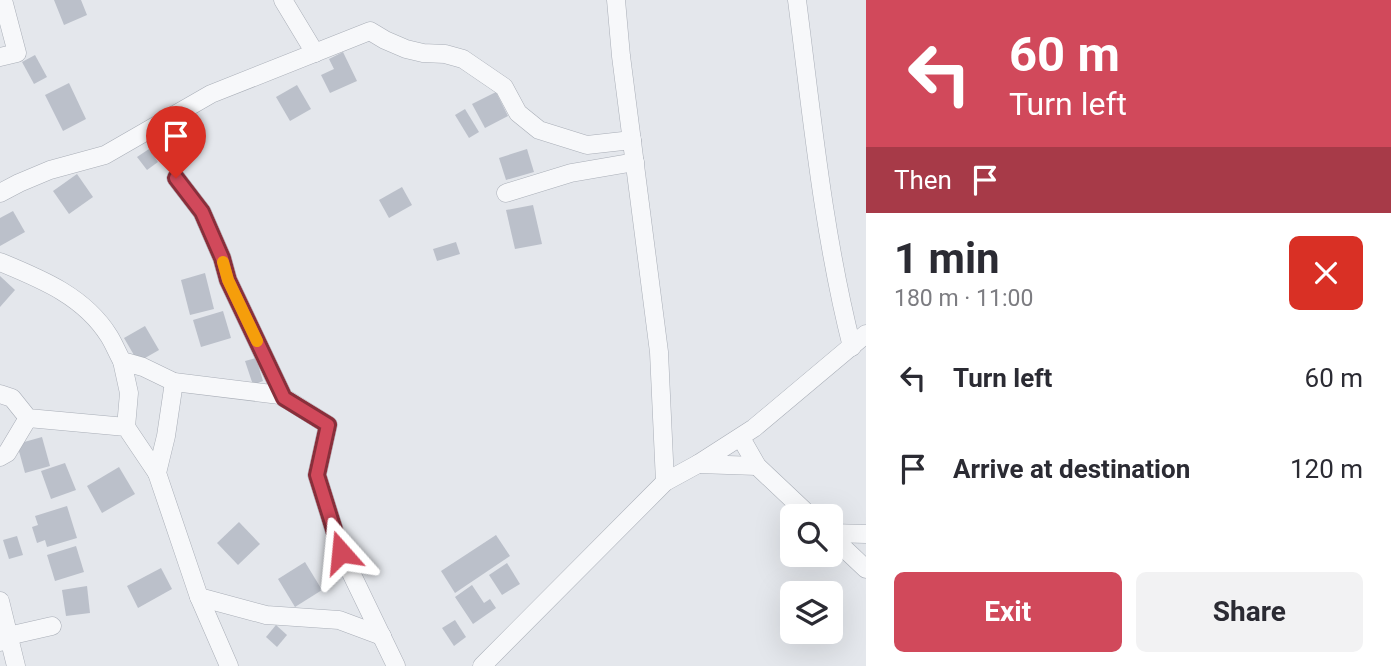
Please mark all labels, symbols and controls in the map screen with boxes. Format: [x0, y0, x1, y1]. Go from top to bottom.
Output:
text: 60 m [1009, 26, 1120, 83]
icon: left [894, 28, 985, 119]
text: Turn left [1009, 85, 1127, 123]
pin [146, 106, 206, 178]
icon: arrive [157, 117, 195, 155]
icon: arrive [966, 161, 1004, 199]
text: Then [894, 165, 952, 195]
text: 1 min [894, 234, 1000, 283]
button: close [1289, 236, 1363, 310]
text: 180 m · 11:00 [894, 285, 1033, 312]
icon: left [894, 359, 932, 397]
text: Turn left [953, 363, 1052, 393]
text: 60 m [1305, 363, 1363, 393]
icon: arrive [894, 450, 932, 488]
text: Arrive at destination [953, 454, 1190, 484]
text: 120 m [1290, 454, 1363, 484]
map controls [780, 504, 843, 644]
button: search [780, 504, 843, 567]
position arrow [304, 515, 378, 589]
button: Exit [894, 572, 1122, 652]
button: Share [1136, 572, 1363, 652]
button: layers [780, 581, 843, 644]

